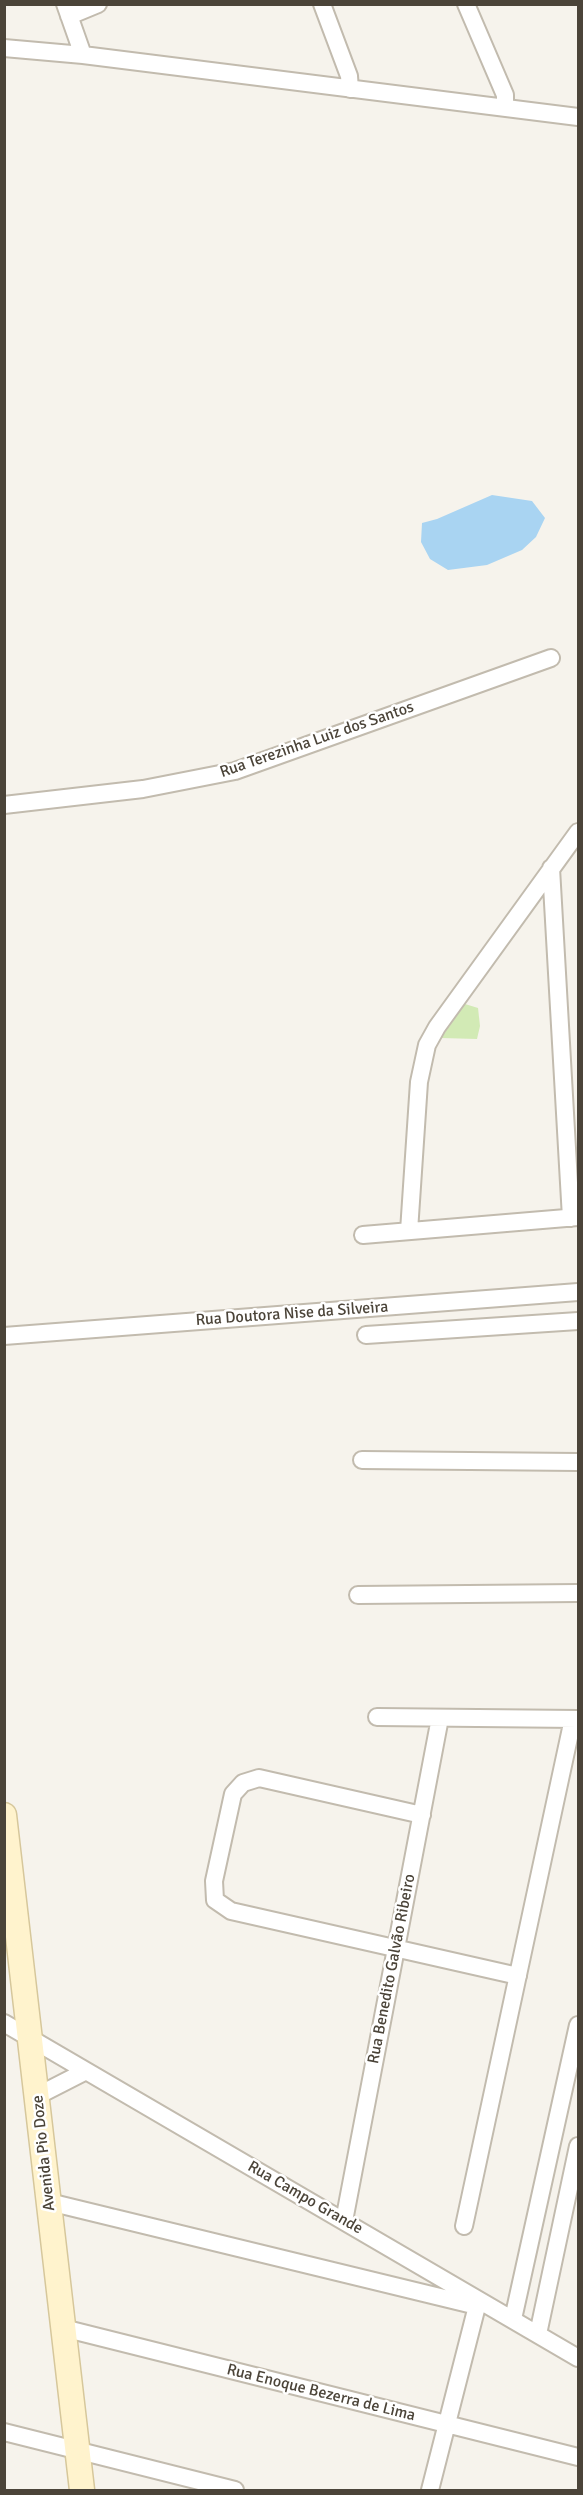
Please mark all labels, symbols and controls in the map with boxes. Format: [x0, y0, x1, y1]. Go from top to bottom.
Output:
street label: Rua Terezinha Luiz dos Santos [218, 698, 416, 782]
street label: Rua Doutora Nise da Silveira [195, 1298, 389, 1330]
street label: Rua Benedito Galvão Ribeiro [364, 1873, 420, 2065]
street label: Avenida Pio Doze [28, 2094, 60, 2212]
street label: Rua Campo Grande [244, 2157, 366, 2239]
street label: Rua Enoque Bezerra de Lima [225, 2360, 417, 2426]

